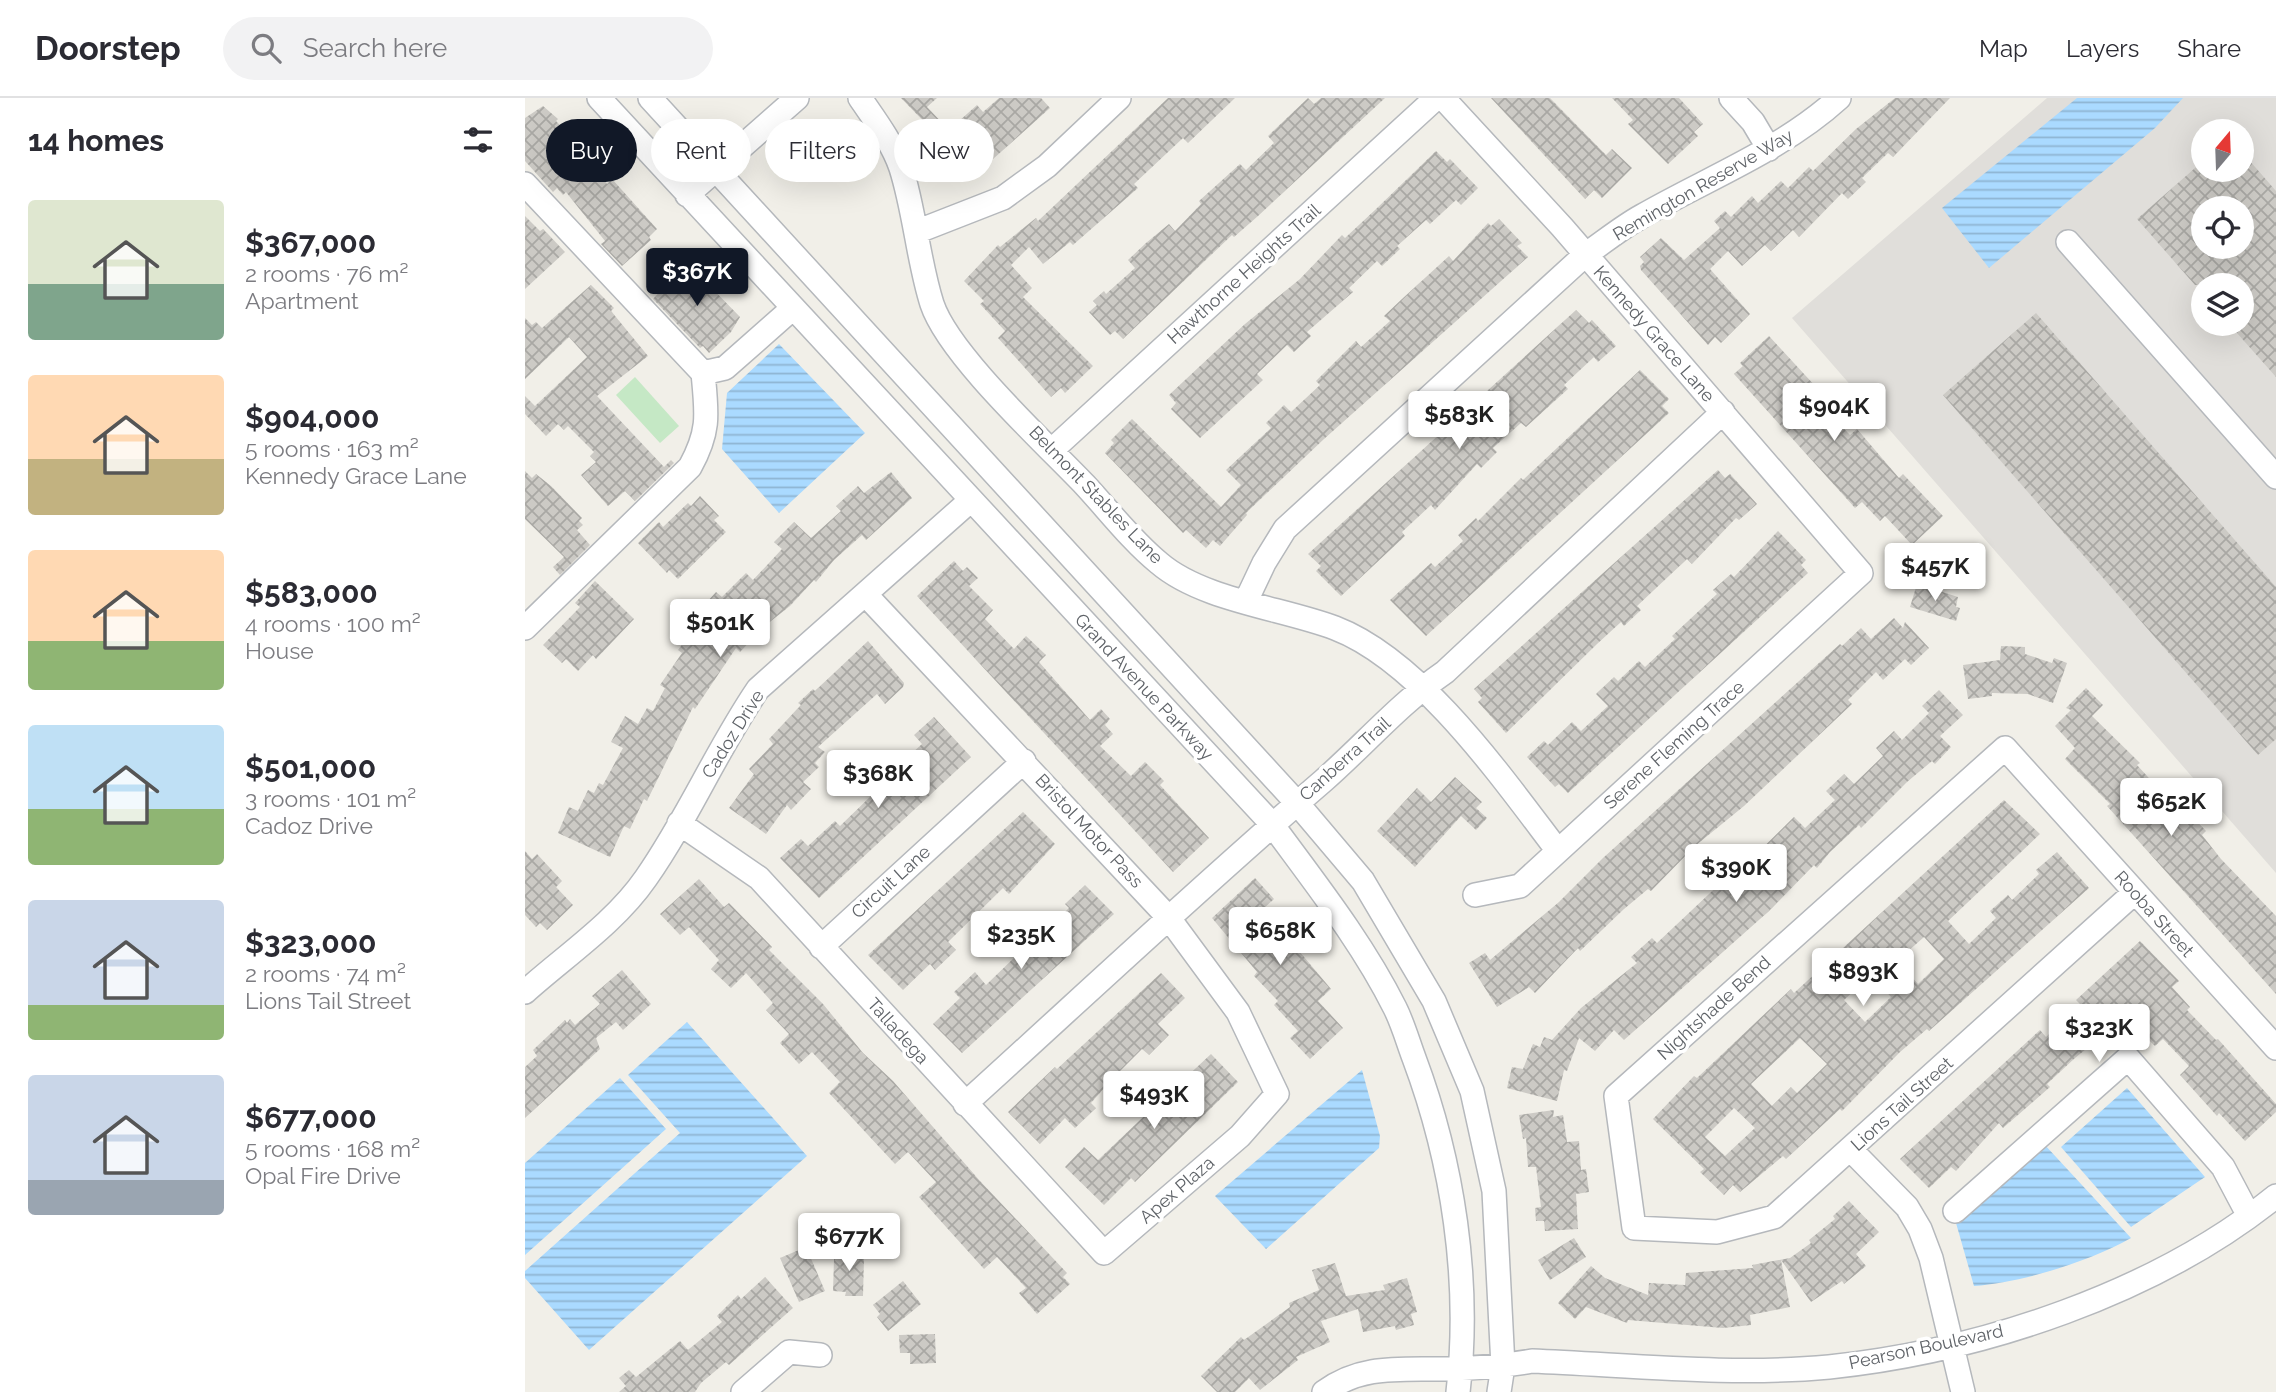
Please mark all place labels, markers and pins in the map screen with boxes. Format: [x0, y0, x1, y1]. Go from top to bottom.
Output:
pin: $367K [648, 248, 746, 308]
pin: $904K [1785, 384, 1883, 443]
pin: $583K [1410, 392, 1508, 451]
pin: $457K [1886, 544, 1984, 603]
pin: $501K [671, 600, 769, 659]
pin: $368K [829, 750, 927, 810]
pin: $652K [2122, 778, 2220, 838]
pin: $390K [1687, 844, 1785, 904]
pin: $658K [1231, 908, 1329, 967]
pin: $235K [972, 912, 1070, 971]
pin: $893K [1814, 948, 1912, 1008]
pin: $323K [2050, 1004, 2148, 1064]
pin: $493K [1105, 1072, 1203, 1131]
pin: $677K [800, 1214, 898, 1273]

